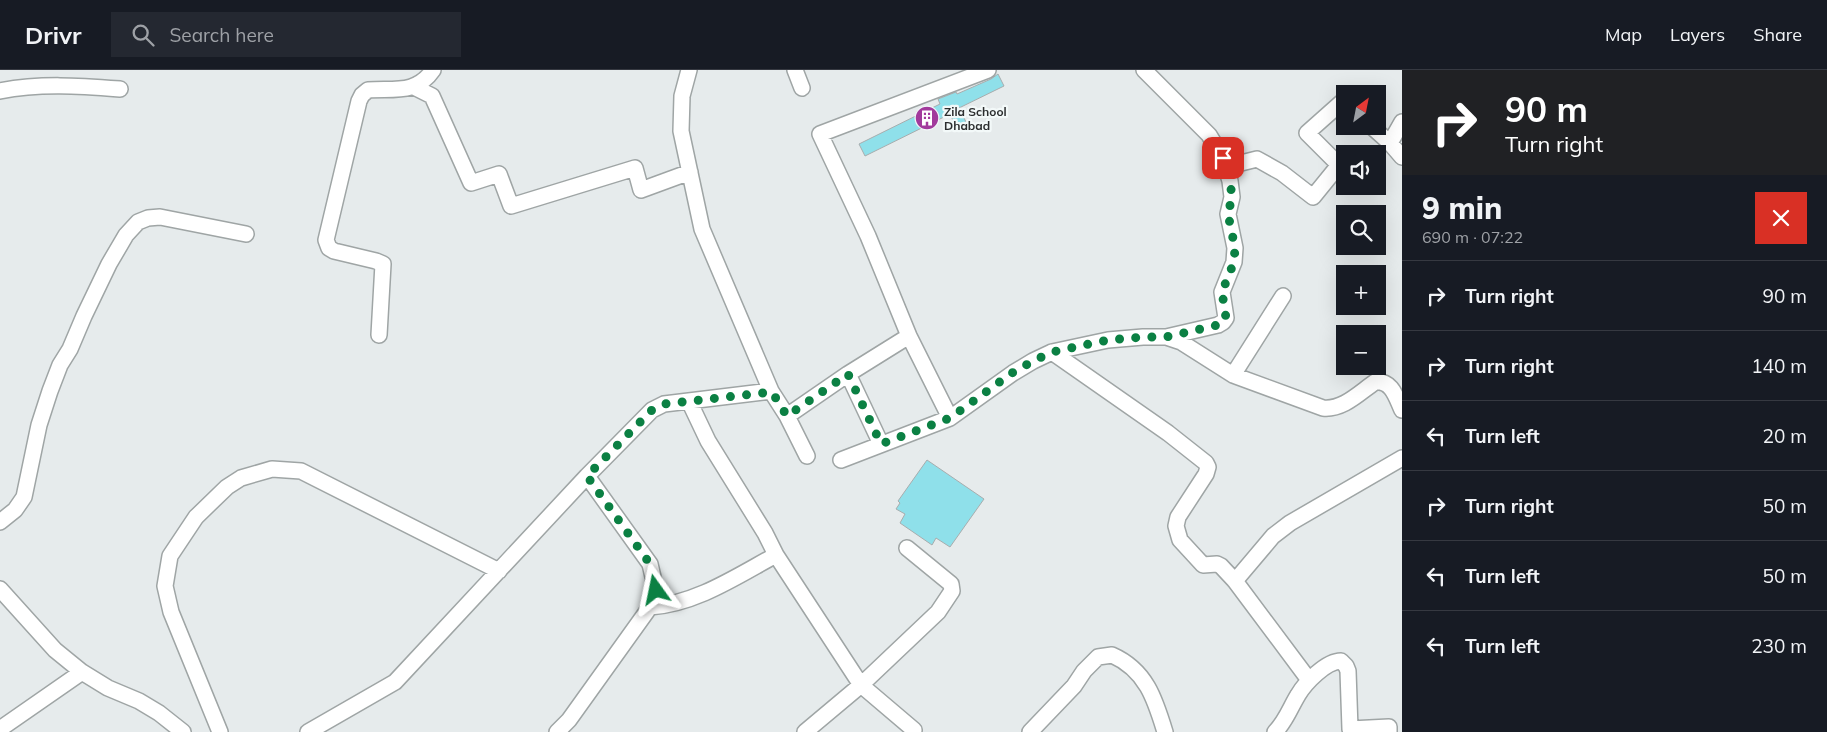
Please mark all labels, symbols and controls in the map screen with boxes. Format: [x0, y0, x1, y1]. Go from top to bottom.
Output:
search box [111, 12, 461, 57]
text: Drivr [25, 20, 81, 50]
icon: search [129, 21, 157, 49]
text: Search here [169, 23, 274, 47]
text: Map [1605, 23, 1642, 46]
text: Layers [1670, 23, 1725, 46]
text: Share [1753, 23, 1802, 46]
north arrow [1336, 85, 1386, 135]
map controls [1336, 85, 1386, 375]
text: 90 m [1505, 87, 1588, 131]
icon: right [1422, 90, 1487, 155]
place label: Zila School Dhabad [944, 104, 1007, 133]
building icon: Zila School Dhabad [914, 105, 940, 131]
text: Turn right [1505, 130, 1603, 158]
pin [1202, 137, 1244, 179]
icon: arrive [1209, 144, 1237, 172]
button: sound [1336, 145, 1386, 195]
text: 9 min [1422, 189, 1502, 227]
button: close [1755, 192, 1807, 244]
button: search [1336, 205, 1386, 255]
text: 690 m · 07:22 [1422, 227, 1523, 247]
button: + [1336, 265, 1386, 315]
icon: right [1422, 282, 1450, 310]
text: Turn right [1465, 284, 1554, 308]
text: 90 m [1763, 284, 1807, 308]
button: − [1336, 325, 1386, 375]
icon: right [1422, 352, 1450, 380]
text: Turn right [1465, 354, 1554, 378]
text: 140 m [1751, 354, 1807, 378]
icon: left [1422, 422, 1450, 450]
text: Turn left [1465, 424, 1540, 448]
text: 20 m [1763, 424, 1807, 448]
icon: right [1422, 492, 1450, 520]
text: Turn right [1465, 494, 1554, 518]
text: 50 m [1763, 494, 1807, 518]
icon: left [1422, 562, 1450, 590]
position arrow [629, 563, 681, 615]
text: Turn left [1465, 564, 1540, 588]
text: 50 m [1763, 564, 1807, 588]
icon: left [1422, 632, 1450, 660]
text: Turn left [1465, 634, 1540, 658]
text: 230 m [1751, 634, 1807, 658]

